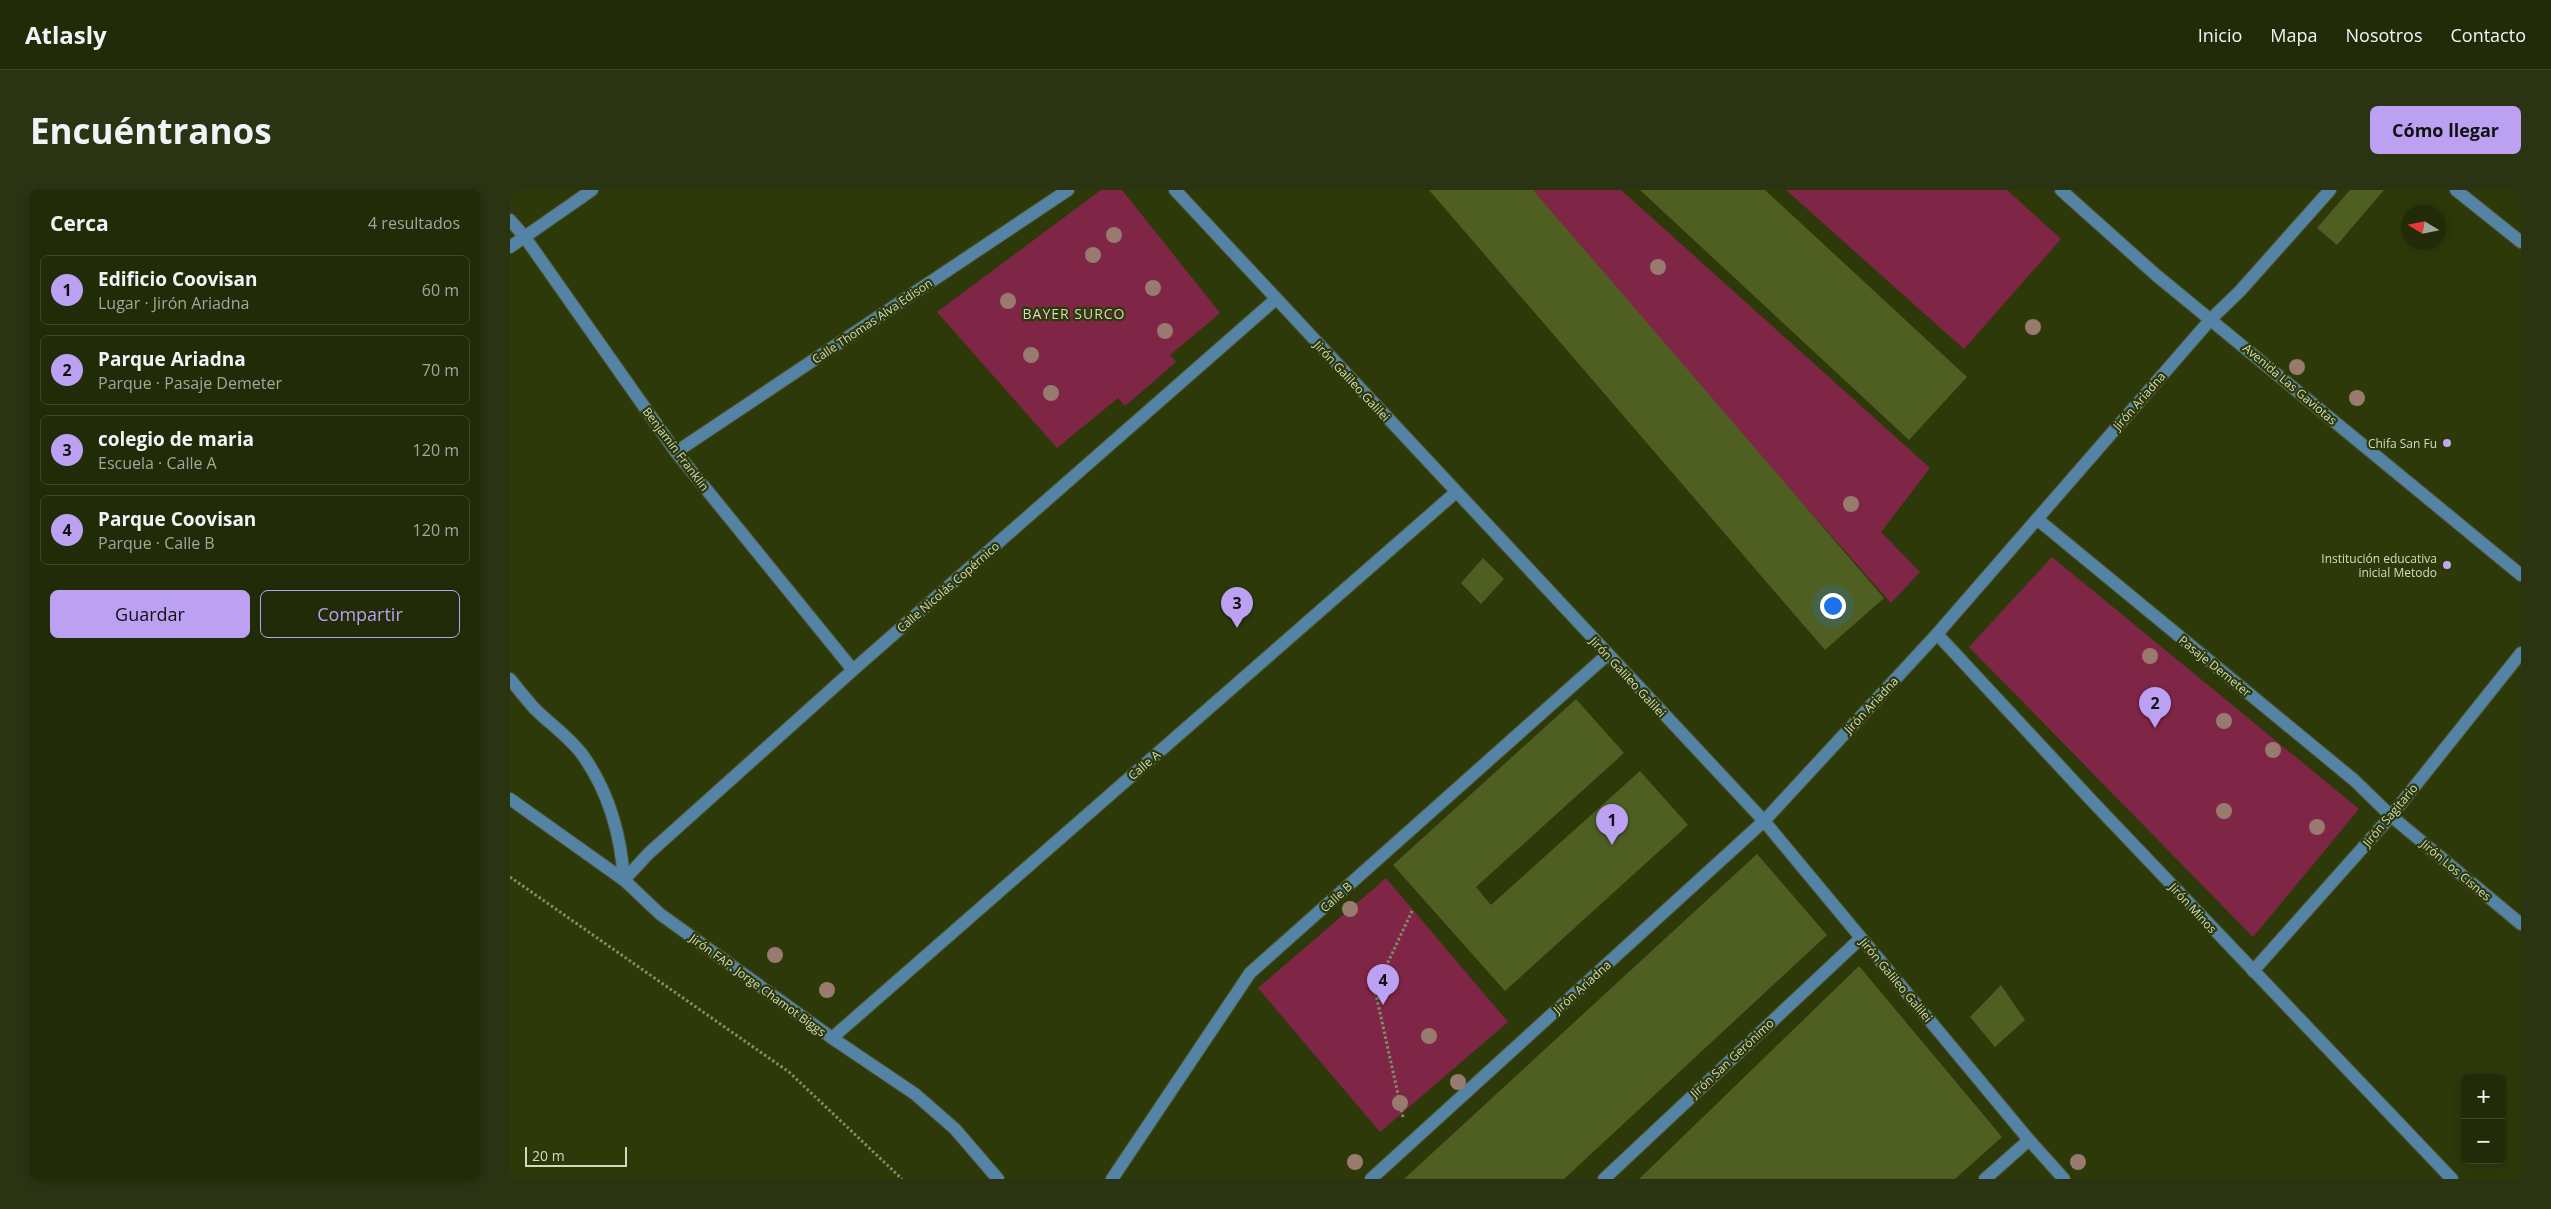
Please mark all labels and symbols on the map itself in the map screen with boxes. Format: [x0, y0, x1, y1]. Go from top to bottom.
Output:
north arrow [2401, 205, 2446, 250]
street label: Calle Thomas Alva Edison [809, 274, 935, 368]
district label: BAYER SURCO [1022, 304, 1126, 323]
street label: Jirón Galileo Galilei [1309, 336, 1394, 425]
street label: Avenida Las Gaviotas [2239, 340, 2341, 429]
street label: Jirón Ariadna [2108, 368, 2169, 435]
street label: Benjamín Franklin [639, 404, 713, 494]
place label: Chifa San Fu [2368, 435, 2437, 452]
marker: Chifa San Fu [2441, 437, 2453, 449]
street label: Calle Nicolás Copérnico [893, 538, 1003, 636]
place label: Institución educativa inicial Metodo [2321, 550, 2437, 581]
marker: Institución educativa inicial Metodo [2441, 559, 2453, 571]
pin: 3 [1221, 587, 1253, 628]
your location [1820, 593, 1846, 619]
street label: Jirón Galileo Galilei [1585, 632, 1670, 721]
street label: Pasaje Demeter [2175, 632, 2255, 700]
street label: Jirón Ariadna [1839, 673, 1902, 738]
pin: 2 [2139, 687, 2171, 728]
street label: Calle A [1124, 746, 1164, 784]
street label: Jirón Sagitario [2358, 780, 2421, 851]
pin: 1 [1596, 804, 1628, 845]
street label: Jirón Los Cisnes [2416, 835, 2495, 905]
street label: Calle B [1316, 878, 1356, 916]
street label: Jirón Minos [2165, 878, 2221, 937]
street label: Jirón FAP. Jorge Chamot Biggs [686, 929, 830, 1040]
street label: Jirón Galileo Galilei [1855, 934, 1936, 1026]
street label: Jirón Ariadna [1549, 956, 1615, 1018]
pin: 4 [1367, 964, 1399, 1005]
street label: Jirón San Gerónimo [1686, 1015, 1778, 1102]
scale bar [525, 1144, 628, 1167]

